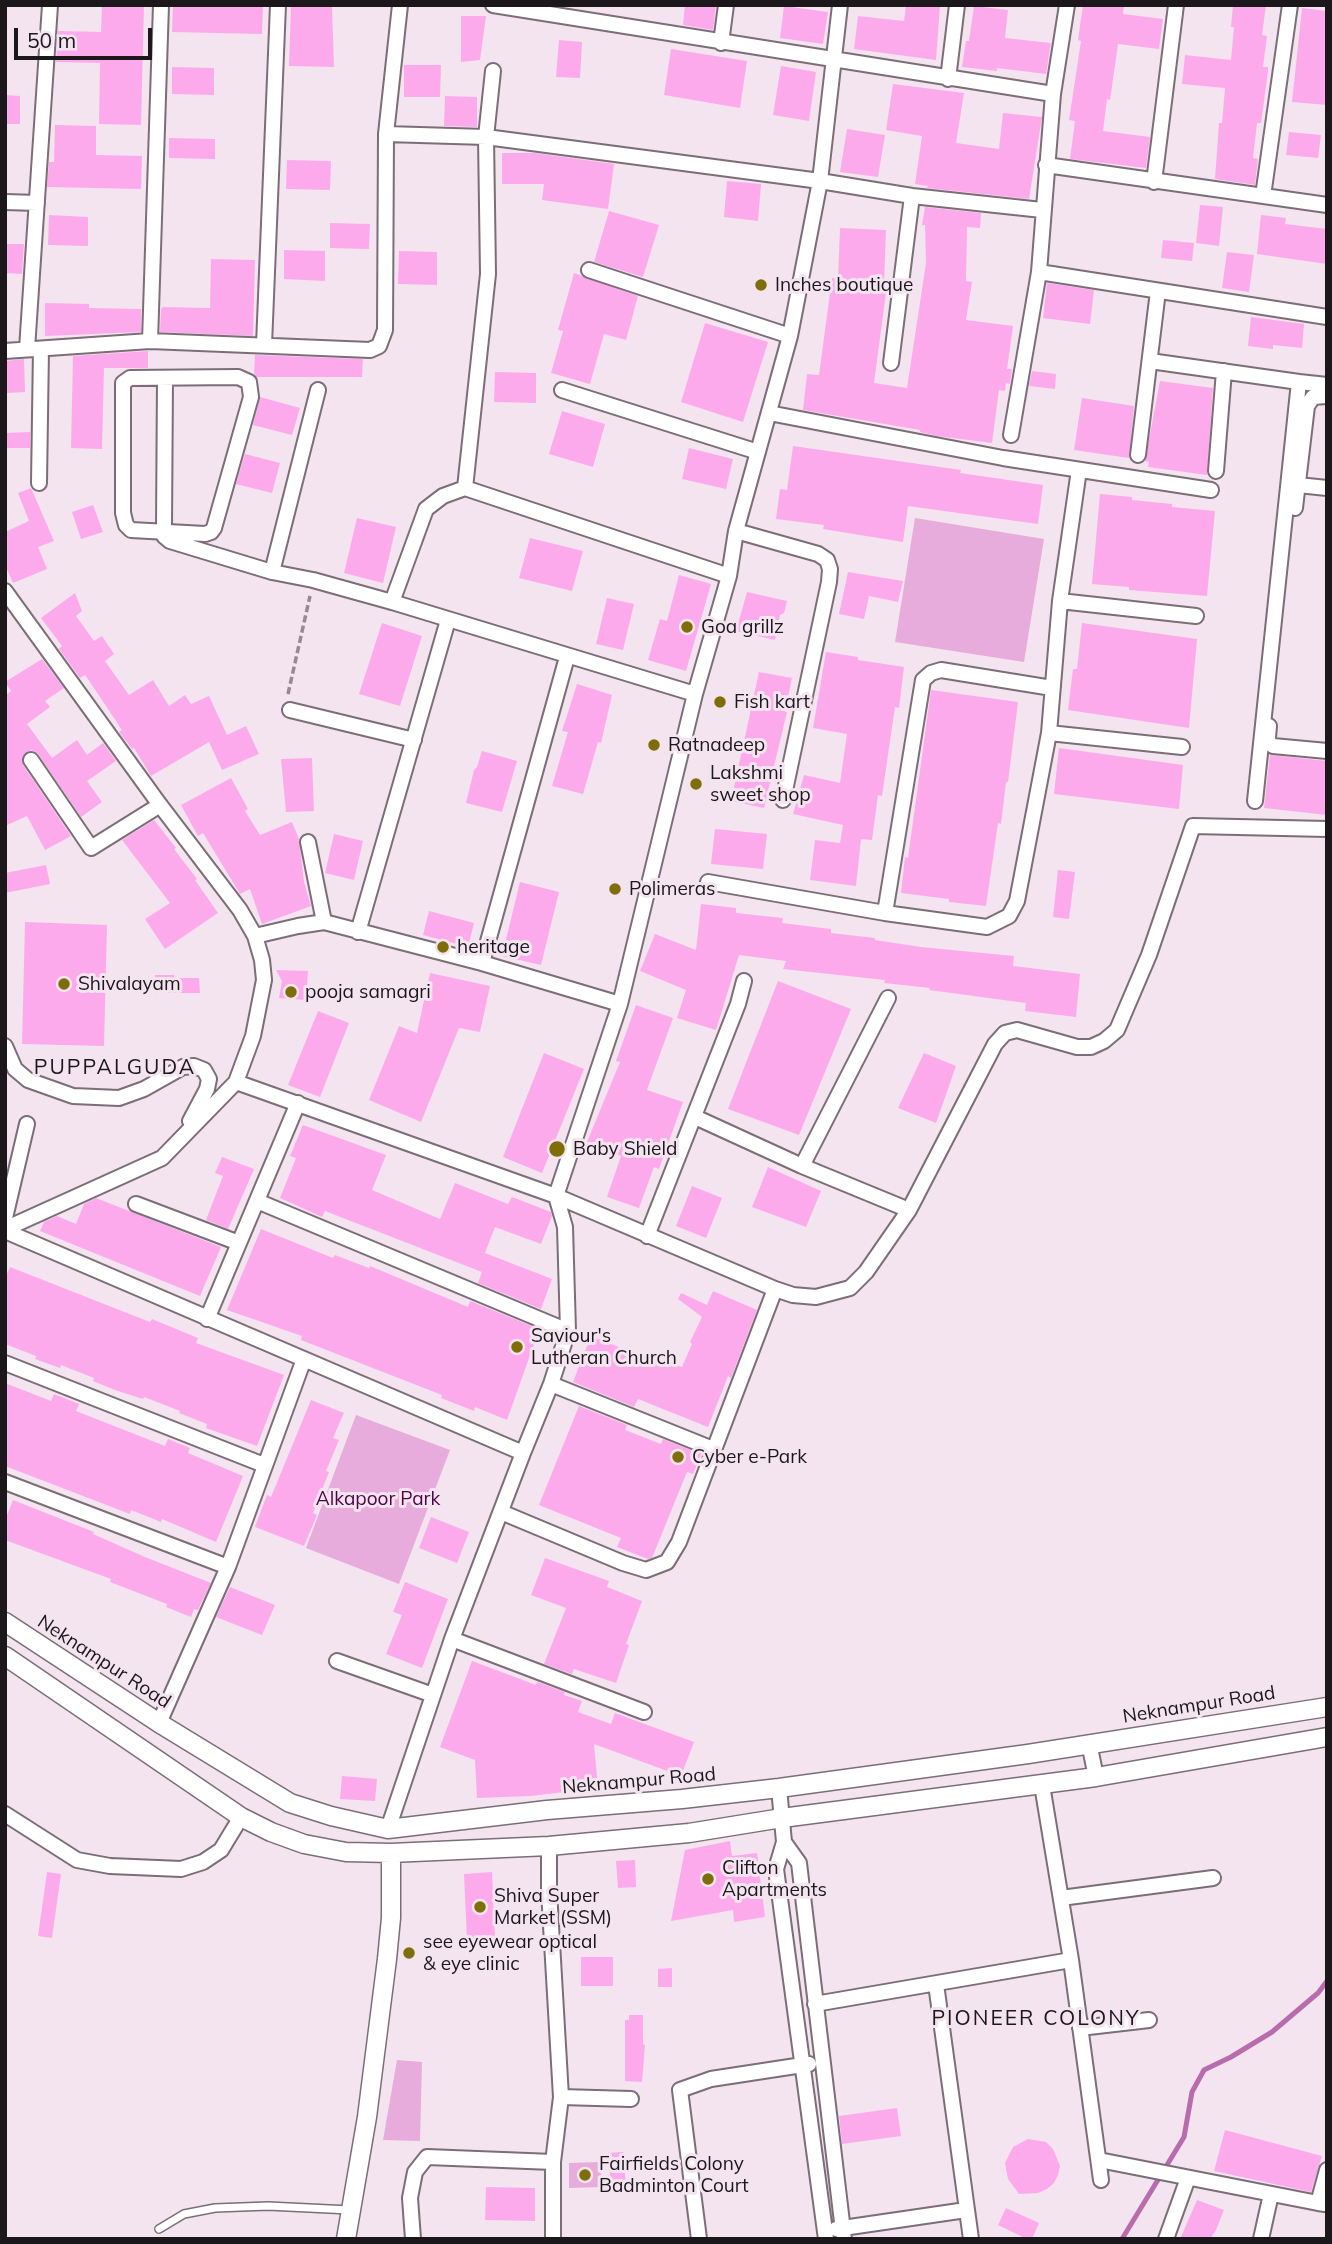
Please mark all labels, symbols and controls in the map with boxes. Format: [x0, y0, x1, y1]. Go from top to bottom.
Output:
scale bar [18, 14, 156, 58]
text: 50 m [27, 27, 76, 53]
place label: Inches boutique [775, 274, 913, 296]
marker: Inches boutique [753, 277, 769, 293]
place label: Goa grillz [701, 616, 784, 638]
marker: Goa grillz [679, 619, 695, 635]
place label: Fish kart [734, 691, 810, 713]
marker: Fish kart [712, 694, 728, 710]
place label: Ratnadeep [668, 734, 765, 756]
marker: Ratnadeep [646, 737, 662, 753]
place label: Lakshmi sweet shop [710, 762, 811, 806]
marker: Lakshmi sweet shop [688, 776, 704, 792]
place label: Polimeras [629, 878, 715, 900]
marker: Polimeras [607, 881, 623, 897]
place label: heritage [457, 936, 530, 958]
marker: heritage [435, 939, 451, 955]
place label: Shivalayam [78, 973, 181, 995]
marker: Shivalayam [56, 976, 72, 992]
place label: pooja samagri [305, 981, 431, 1003]
marker: pooja samagri [283, 984, 299, 1000]
district label: PUPPALGUDA [35, 1055, 195, 1081]
place label: Baby Shield [573, 1138, 677, 1160]
marker: Baby Shield [547, 1139, 567, 1159]
place label: Saviour's Lutheran Church [531, 1325, 677, 1369]
marker: Saviour's Lutheran Church [509, 1339, 525, 1355]
place label: Cyber e-Park [692, 1446, 807, 1468]
marker: Cyber e-Park [670, 1449, 686, 1465]
park label: Alkapoor Park [316, 1488, 440, 1510]
street label: Neknampur Road [33, 1610, 175, 1714]
street label: Neknampur Road [1121, 1682, 1277, 1728]
street label: Neknampur Road [561, 1763, 717, 1799]
place label: Clifton Apartments [722, 1857, 827, 1901]
marker: Clifton Apartments [700, 1871, 716, 1887]
place label: Shiva Super Market (SSM) [494, 1885, 612, 1929]
marker: Shiva Super Market (SSM) [472, 1899, 488, 1915]
place label: see eyewear optical & eye clinic [423, 1931, 597, 1975]
marker: see eyewear optical & eye clinic [401, 1945, 417, 1961]
district label: PIONEER COLONY [933, 2006, 1139, 2032]
place label: Fairfields Colony Badminton Court [599, 2153, 749, 2197]
marker: Fairfields Colony Badminton Court [577, 2167, 593, 2183]

